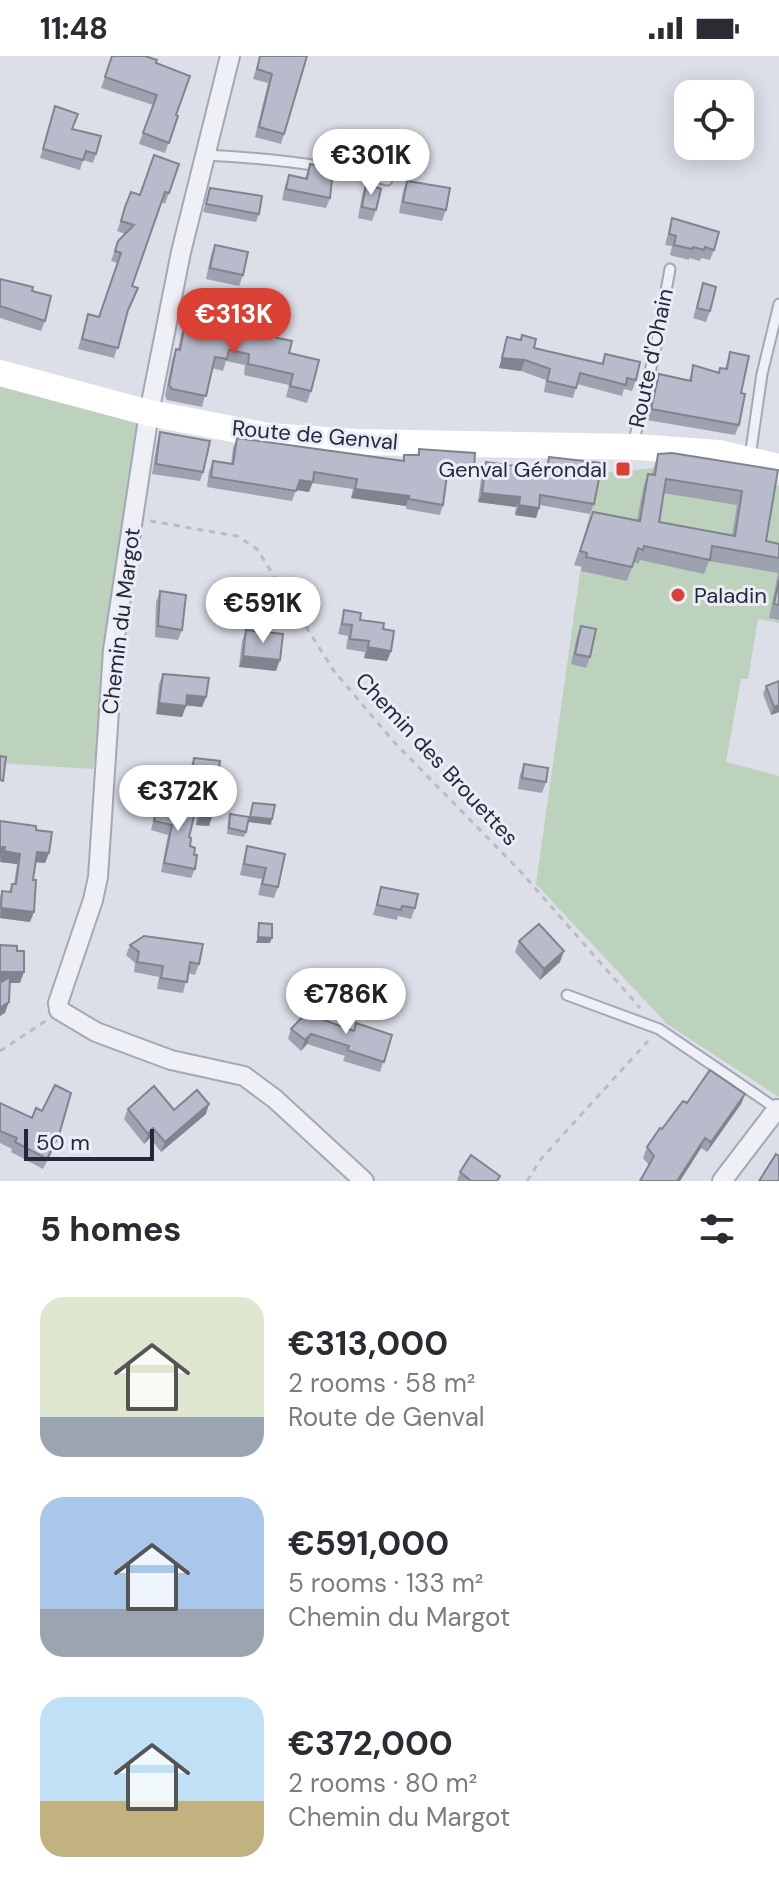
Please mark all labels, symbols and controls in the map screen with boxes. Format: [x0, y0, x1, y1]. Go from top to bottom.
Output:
text: 11:48 [40, 9, 108, 48]
map controls [674, 80, 754, 160]
button: locate [674, 80, 754, 160]
pin: €301K [315, 129, 427, 197]
text: €301K [331, 138, 411, 172]
street label: Route d'Ohain [622, 286, 680, 430]
pin: €313K [178, 288, 290, 356]
text: €313K [195, 297, 273, 331]
street label: Route de Genval [231, 413, 399, 457]
place label: Genval Gérondal [438, 455, 607, 484]
marker: Genval Gérondal [614, 460, 632, 478]
street label: Chemin du Margot [95, 526, 147, 716]
pin: €591K [207, 577, 319, 645]
place label: Paladin [694, 581, 767, 610]
text: €591K [224, 586, 302, 620]
marker: Paladin [669, 586, 687, 604]
street label: Chemin des Brouettes [349, 666, 525, 852]
pin: €372K [122, 765, 234, 833]
text: €372K [137, 774, 219, 808]
pin: €786K [290, 968, 402, 1036]
text: €786K [304, 977, 388, 1011]
scale bar [24, 1125, 154, 1161]
text: 50 m [36, 1128, 90, 1157]
text: 5 homes [40, 1207, 181, 1252]
icon: filters [695, 1207, 739, 1251]
text: €313,000 [288, 1321, 448, 1366]
icon: home [104, 1329, 200, 1425]
text: 2 rooms · 58 m² [288, 1366, 475, 1400]
text: Route de Genval [288, 1400, 485, 1434]
text: €591,000 [288, 1521, 449, 1566]
icon: home [104, 1529, 200, 1625]
text: 5 rooms · 133 m² [288, 1566, 483, 1600]
text: Chemin du Margot [288, 1600, 510, 1634]
text: €372,000 [288, 1721, 453, 1766]
icon: home [104, 1729, 200, 1825]
text: 2 rooms · 80 m² [288, 1766, 477, 1800]
text: Chemin du Margot [288, 1800, 510, 1834]

